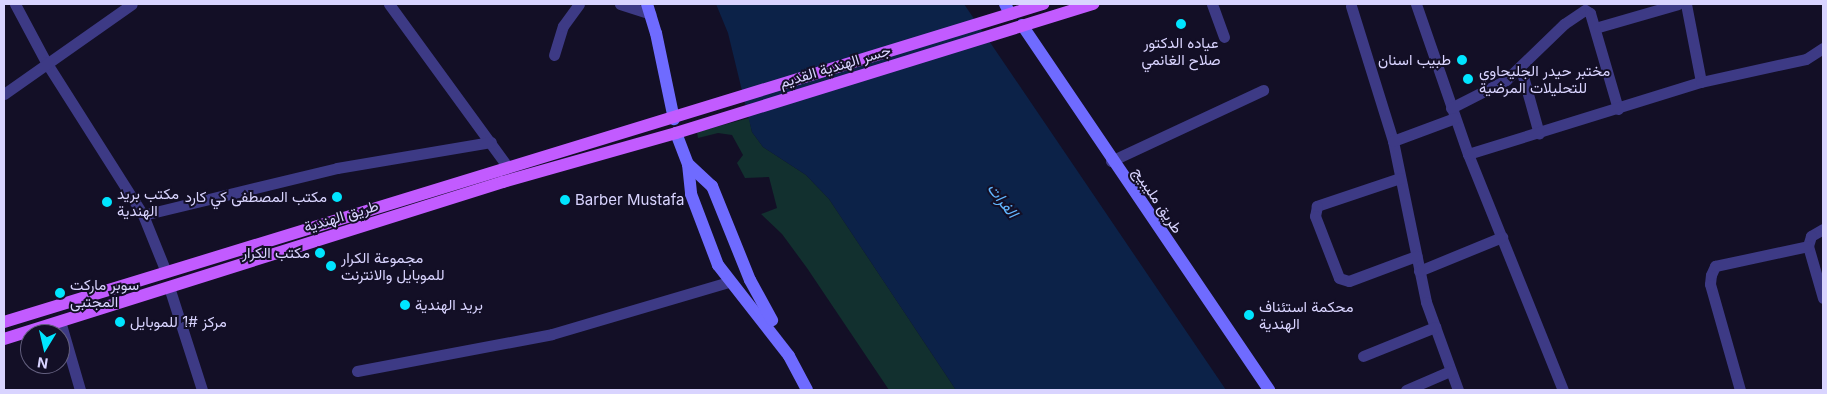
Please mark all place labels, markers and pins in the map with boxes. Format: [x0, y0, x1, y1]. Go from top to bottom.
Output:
marker: عياده الدكتور صلاح الغانمي [1174, 17, 1188, 31]
place label: عياده الدكتور صلاح الغانمي [1142, 33, 1220, 68]
place label: طبيب اسنان [1378, 51, 1451, 69]
marker: طبيب اسنان [1455, 53, 1469, 67]
place label: مختبر حيدر الجليحاوي للتحليلات المرضية [1479, 61, 1610, 96]
marker: مختبر حيدر الجليحاوي للتحليلات المرضية [1461, 72, 1475, 86]
place label: مكتب بريد الهندية [117, 184, 179, 219]
place label: مكتب المصطفى كي كارد [185, 188, 327, 206]
marker: مكتب المصطفى كي كارد [331, 191, 343, 203]
place label: Barber Mustafa [575, 191, 684, 209]
marker: Barber Mustafa [559, 194, 571, 206]
marker: مكتب بريد الهندية [101, 196, 113, 208]
place label: مكتب الكرار [242, 244, 310, 262]
marker: مكتب الكرار [314, 247, 326, 259]
place label: مجموعة الكرار للموبايل والانترنت [341, 248, 444, 283]
marker: مجموعة الكرار للموبايل والانترنت [325, 260, 337, 272]
place label: سوبر ماركت المجتبى [70, 275, 139, 310]
marker: سوبر ماركت المجتبى [54, 287, 66, 299]
place label: بريد الهندية [415, 296, 483, 314]
place label: محكمة استئناف الهندية [1259, 297, 1354, 332]
marker: بريد الهندية [399, 299, 411, 311]
marker: محكمة استئناف الهندية [1243, 309, 1255, 321]
place label: مركز #1 للموبايل [130, 313, 227, 331]
marker: مركز #1 للموبايل [114, 316, 126, 328]

